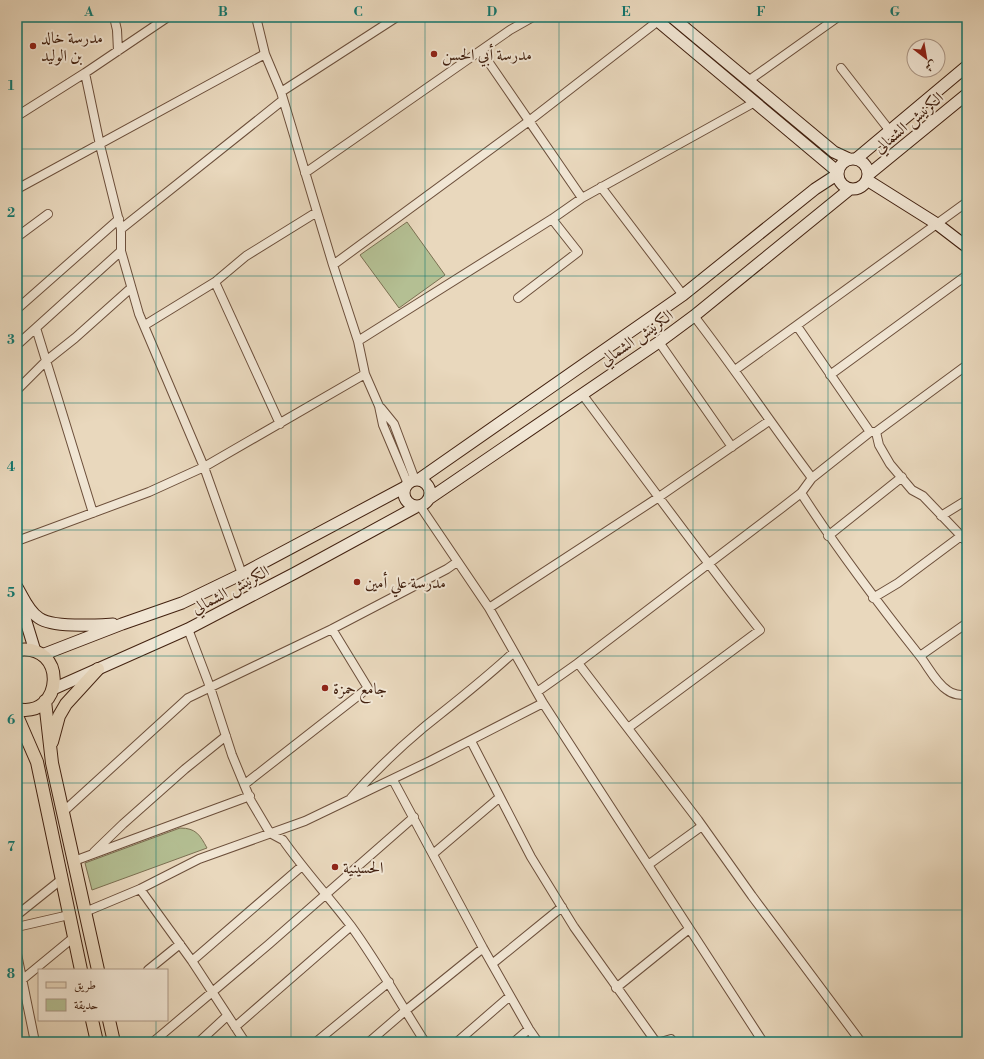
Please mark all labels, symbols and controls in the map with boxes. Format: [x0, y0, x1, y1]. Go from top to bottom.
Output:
text: A [83, 4, 94, 20]
text: B [218, 4, 228, 20]
text: C [353, 4, 363, 20]
text: D [487, 4, 497, 20]
text: E [621, 4, 631, 20]
text: F [756, 4, 766, 20]
text: G [890, 4, 901, 20]
place label: مدرسة خالد بن الوليد [41, 28, 103, 66]
north arrow [906, 38, 946, 78]
marker: مدرسة خالد بن الوليد [28, 41, 38, 51]
place label: مدرسة أبي الحسن [442, 43, 532, 67]
marker: مدرسة أبي الحسن [429, 49, 439, 59]
text: ش [922, 57, 939, 75]
text: 1 [8, 78, 15, 94]
street label: الكرنيش الشمالي [870, 88, 949, 159]
text: 2 [7, 205, 15, 221]
street label: الكرنيش الشمالي [596, 305, 678, 372]
text: 3 [7, 332, 15, 348]
text: 4 [7, 459, 16, 475]
street label: الكرنيش الشمالي [188, 561, 274, 620]
place label: مدرسة علي أمين [365, 571, 446, 598]
marker: مدرسة علي أمين [352, 577, 362, 587]
text: 5 [7, 585, 15, 601]
place label: جامع حمزة [333, 679, 387, 704]
marker: جامع حمزة [320, 683, 330, 693]
text: 6 [7, 712, 15, 728]
text: 7 [7, 839, 15, 855]
place label: الحسينية [343, 858, 383, 878]
marker: الحسينية [330, 862, 340, 872]
text: 8 [7, 966, 15, 982]
legend [38, 969, 168, 1021]
text: طريق [74, 978, 96, 993]
text: حديقة [74, 998, 98, 1013]

